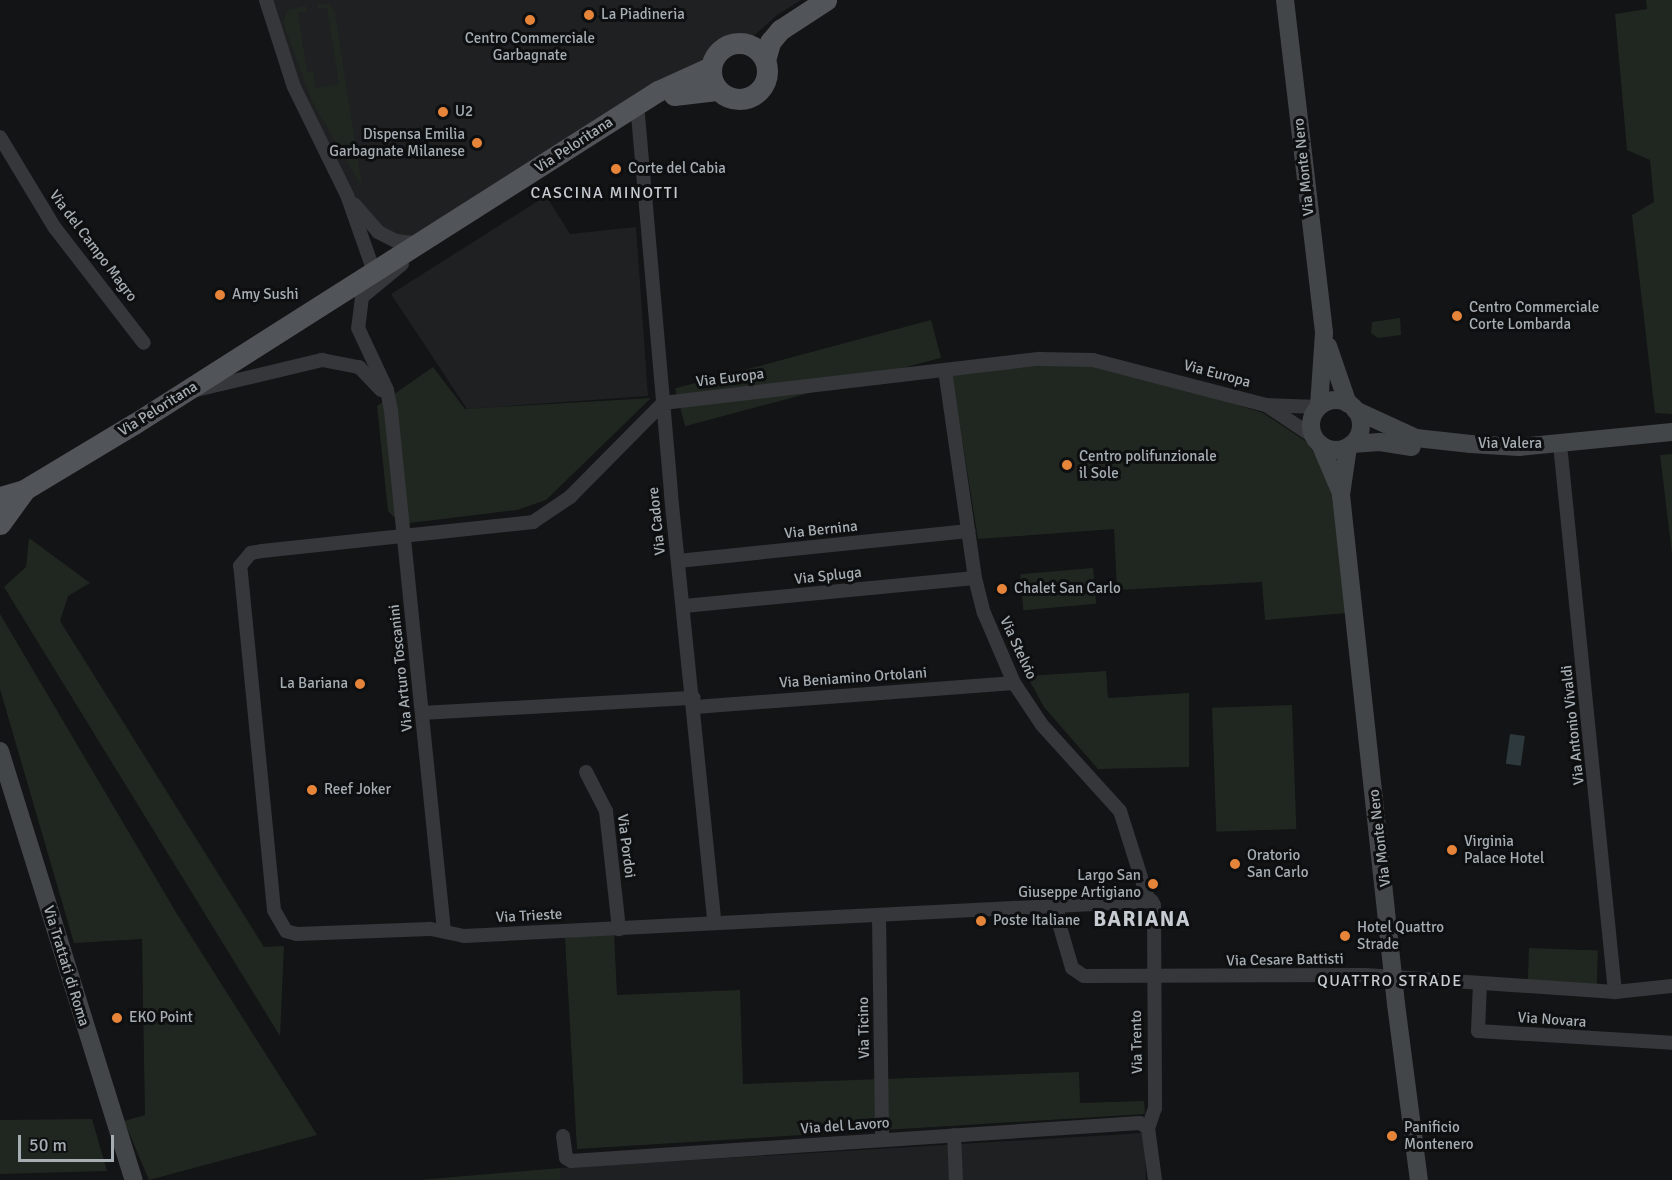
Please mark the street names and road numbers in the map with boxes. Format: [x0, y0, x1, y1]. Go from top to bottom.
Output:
street label: Via Peloritana [532, 113, 616, 177]
street label: Via Monte Nero [1290, 117, 1318, 217]
street label: Via del Campo Magro [45, 187, 141, 305]
street label: Via Europa [1181, 356, 1253, 392]
street label: Via Europa [695, 365, 765, 391]
street label: Via Peloritana [115, 378, 201, 440]
street label: Via Valera [1478, 435, 1542, 453]
street label: Via Cadore [644, 486, 670, 556]
street label: Via Bernina [783, 517, 859, 543]
street label: Via Spluga [793, 564, 863, 588]
street label: Via Arturo Toscanini [385, 603, 417, 733]
street label: Via Stelvio [996, 614, 1040, 682]
street label: Via Beniamino Ortolani [778, 664, 928, 692]
street label: Via Antonio Vivaldi [1558, 664, 1588, 786]
street label: Via Monte Nero [1365, 788, 1395, 888]
street label: Via Pordoi [613, 813, 639, 879]
street label: Via Trattati di Roma [39, 904, 93, 1028]
street label: Via Trieste [495, 905, 563, 927]
street label: Via Cesare Battisti [1226, 950, 1344, 970]
street label: Via Ticino [854, 997, 874, 1059]
street label: Via Novara [1517, 1009, 1587, 1031]
street label: Via Trento [1127, 1010, 1147, 1074]
street label: Via del Lavoro [800, 1114, 890, 1138]

